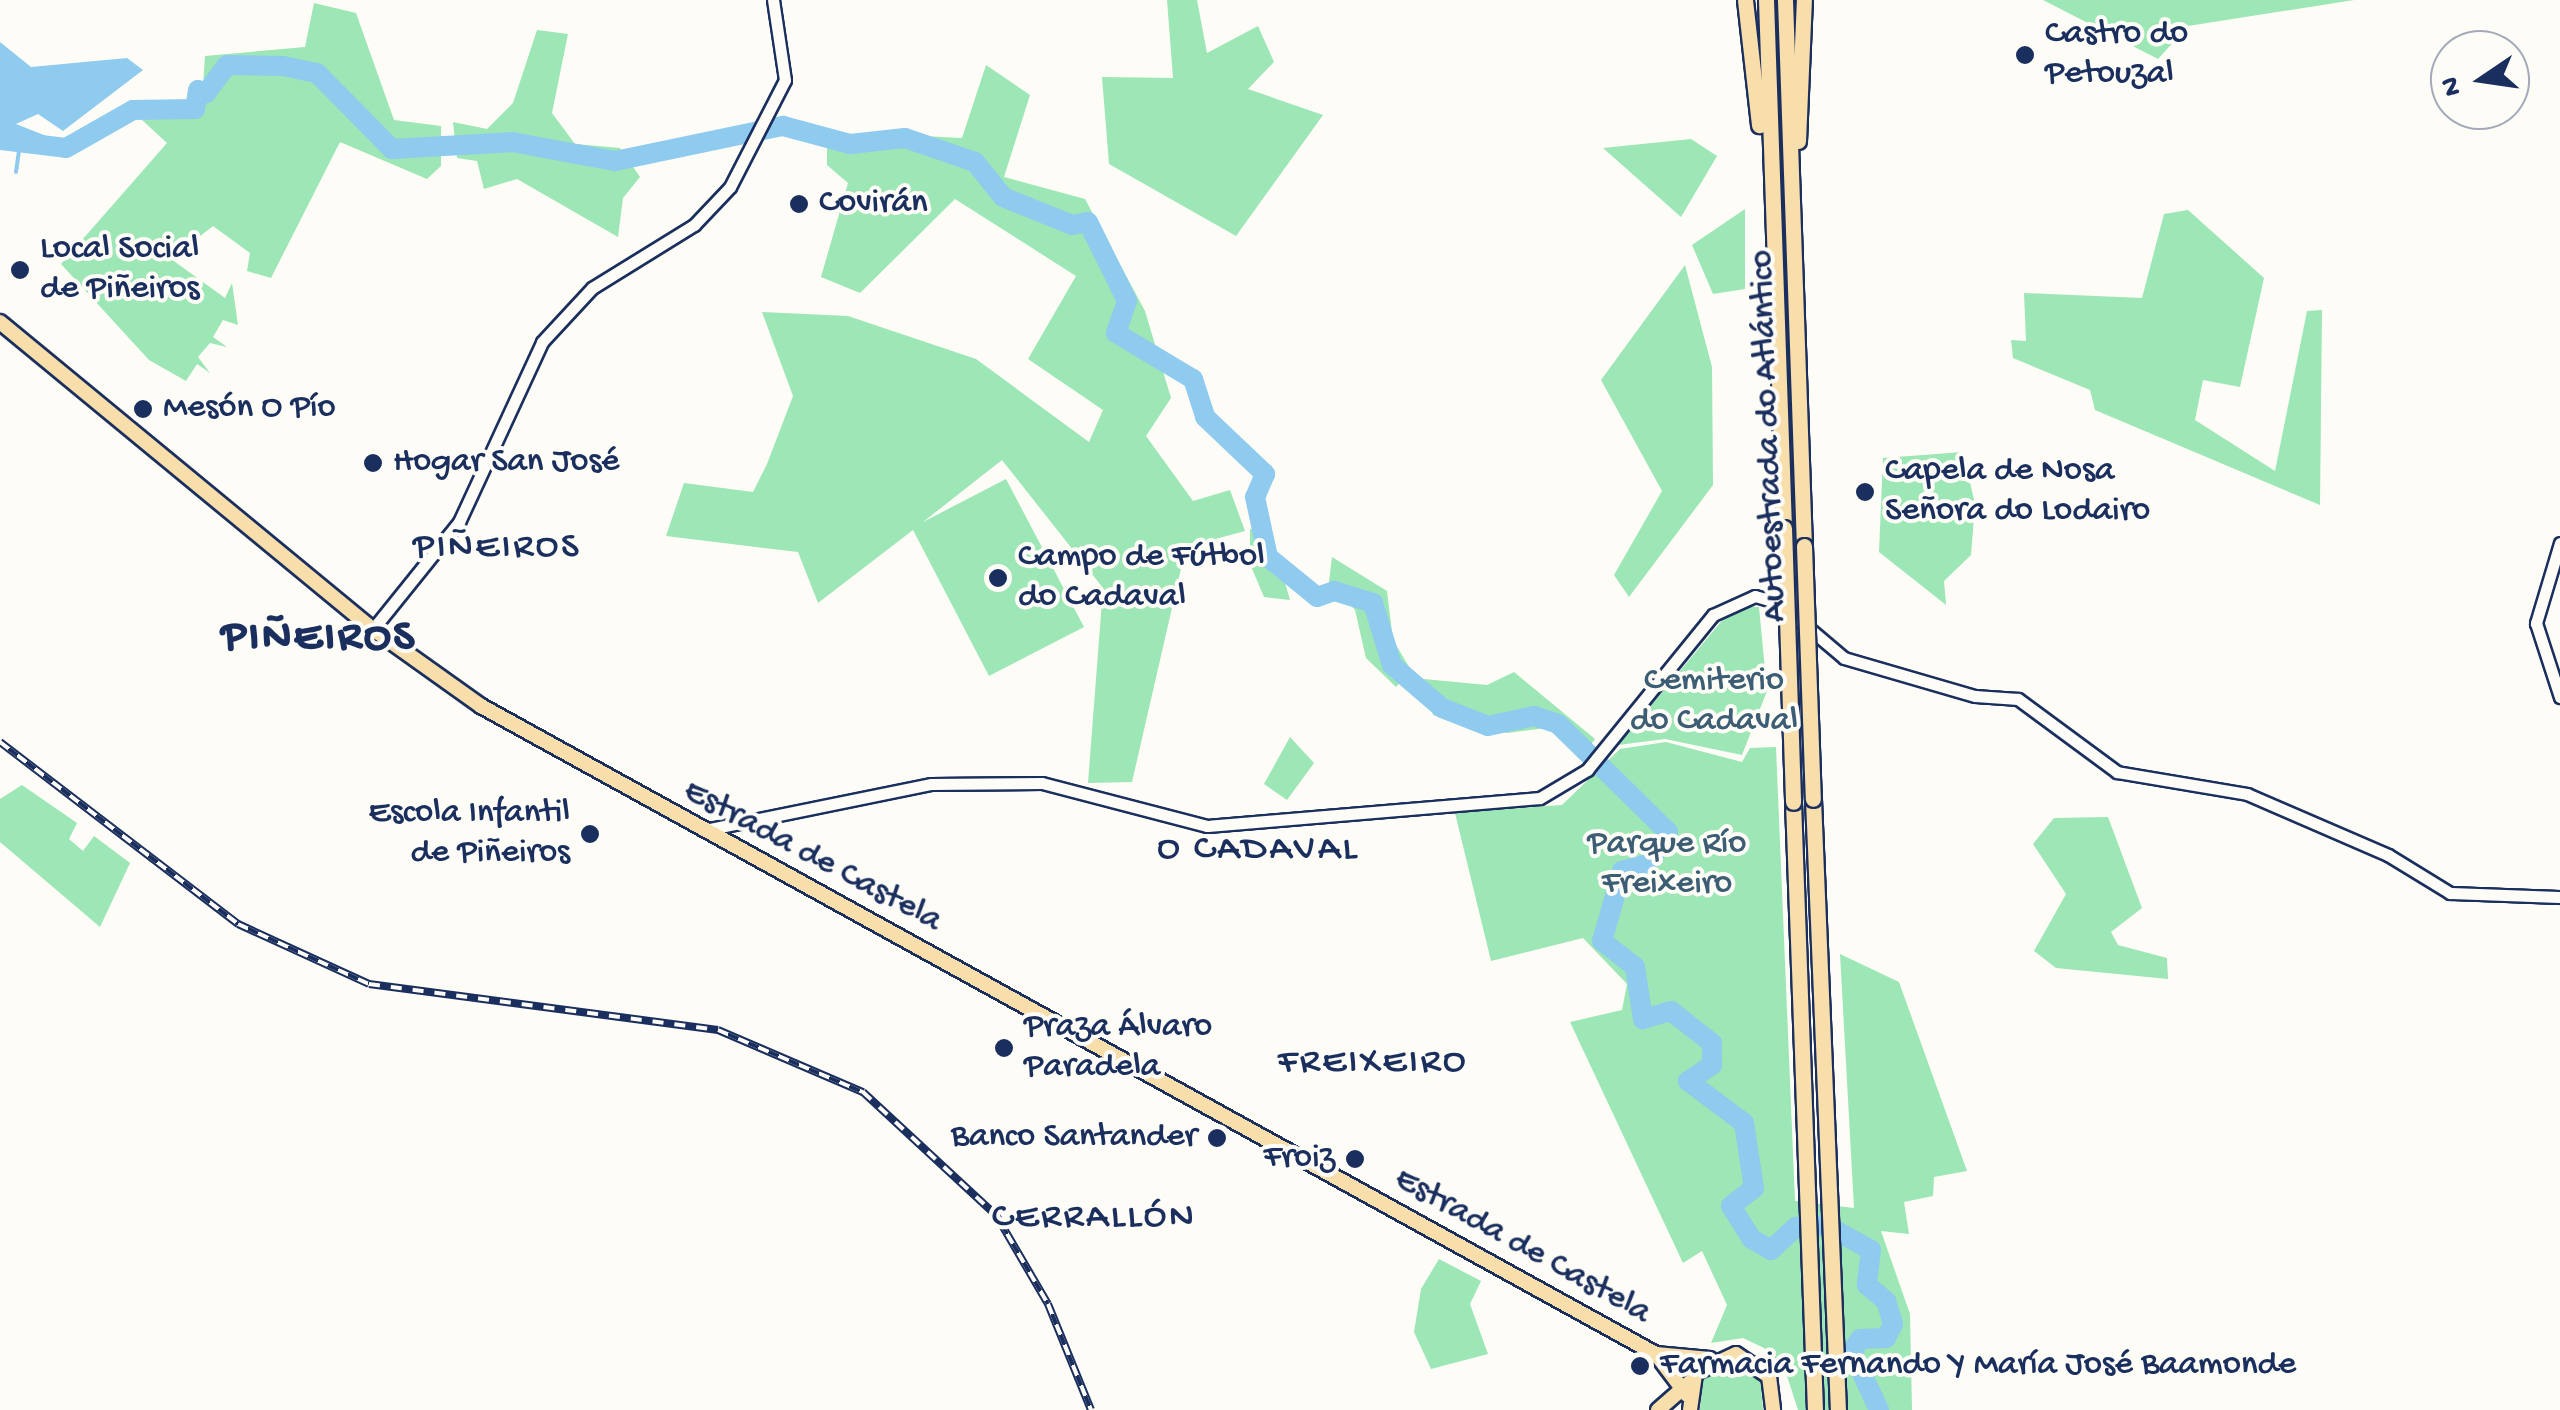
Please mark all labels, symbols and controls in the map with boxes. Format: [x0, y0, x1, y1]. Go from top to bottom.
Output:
place label: Castro do Petouzal [2045, 14, 2188, 96]
north arrow [2430, 30, 2530, 130]
marker: Castro do Petouzal [2014, 44, 2036, 66]
text: N [2434, 74, 2470, 99]
place label: Covirán [819, 183, 928, 225]
marker: Covirán [788, 193, 810, 215]
place label: Local Social de Piñeiros [40, 229, 199, 311]
street label: Autoestrada do Atlántico [1743, 249, 1797, 623]
marker: Local Social de Piñeiros [9, 259, 31, 281]
place label: Mesón O Pío [163, 388, 336, 430]
marker: Mesón O Pío [132, 398, 154, 420]
place label: Hogar San José [393, 442, 619, 484]
place label: Capela de Nosa Señora do Lodairo [1885, 451, 2150, 533]
marker: Hogar San José [362, 452, 384, 474]
marker: Capela de Nosa Señora do Lodairo [1854, 481, 1876, 503]
district label: PIÑEIROS [413, 526, 581, 572]
place label: Campo de Fútbol do Cadaval [1018, 537, 1265, 619]
marker: Campo de Fútbol do Cadaval [987, 567, 1009, 589]
district label: PIÑEIROS [221, 612, 417, 666]
park label: Cemiterio do Cadaval [1630, 661, 1798, 743]
street label: Estrada de Castela [676, 771, 948, 943]
place label: Escola Infantil de Piñeiros [368, 793, 570, 875]
marker: Escola Infantil de Piñeiros [579, 823, 601, 845]
park label: Parque Río Freixeiro [1588, 824, 1746, 906]
district label: O CADAVAL [1157, 828, 1359, 874]
place label: Praza Álvaro Paradela [1024, 1007, 1212, 1089]
marker: Praza Álvaro Paradela [993, 1037, 1015, 1059]
district label: FREIXEIRO [1278, 1041, 1468, 1087]
place label: Banco Santander [951, 1117, 1197, 1159]
marker: Banco Santander [1206, 1127, 1228, 1149]
place label: Froiz [1263, 1138, 1335, 1180]
marker: Froiz [1344, 1148, 1366, 1170]
street label: Estrada de Castela [1386, 1159, 1658, 1335]
district label: CERRALLÓN [992, 1196, 1196, 1242]
place label: Farmacia Fernando Y María José Baamonde [1660, 1345, 2296, 1387]
marker: Farmacia Fernando Y María José Baamonde [1629, 1355, 1651, 1377]

